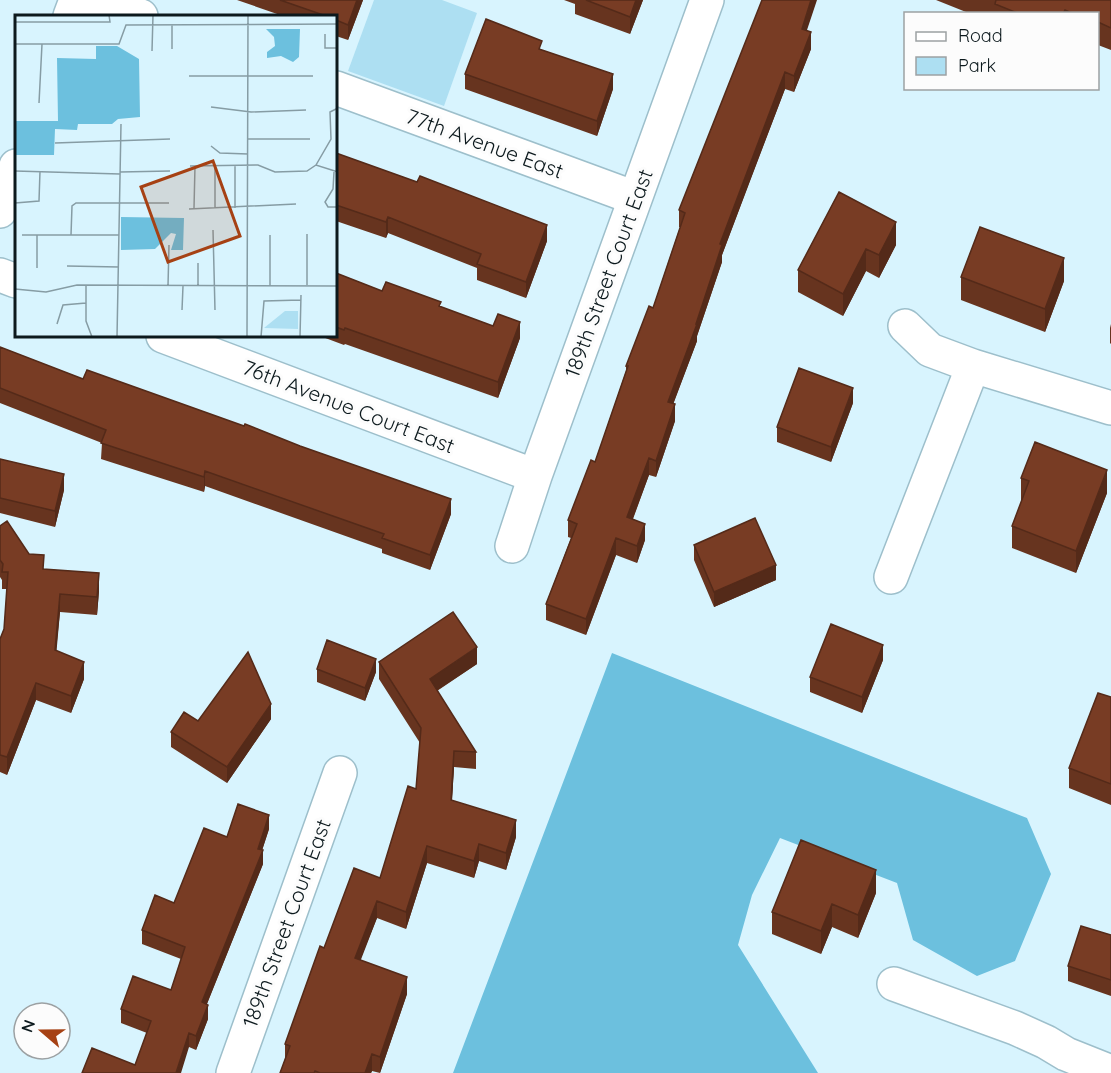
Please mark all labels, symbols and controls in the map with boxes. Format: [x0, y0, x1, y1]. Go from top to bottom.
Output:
legend [904, 12, 1099, 90]
inset map [15, 15, 338, 338]
text: Road [958, 24, 1003, 47]
text: Park [958, 54, 996, 77]
street label: 77th Avenue East [403, 102, 567, 184]
street label: 189th Street Court East [558, 165, 658, 381]
street label: 76th Avenue Court East [239, 354, 459, 458]
street label: 189th Street Court East [236, 815, 336, 1031]
north arrow [12, 1001, 72, 1061]
text: N [16, 1017, 39, 1035]

